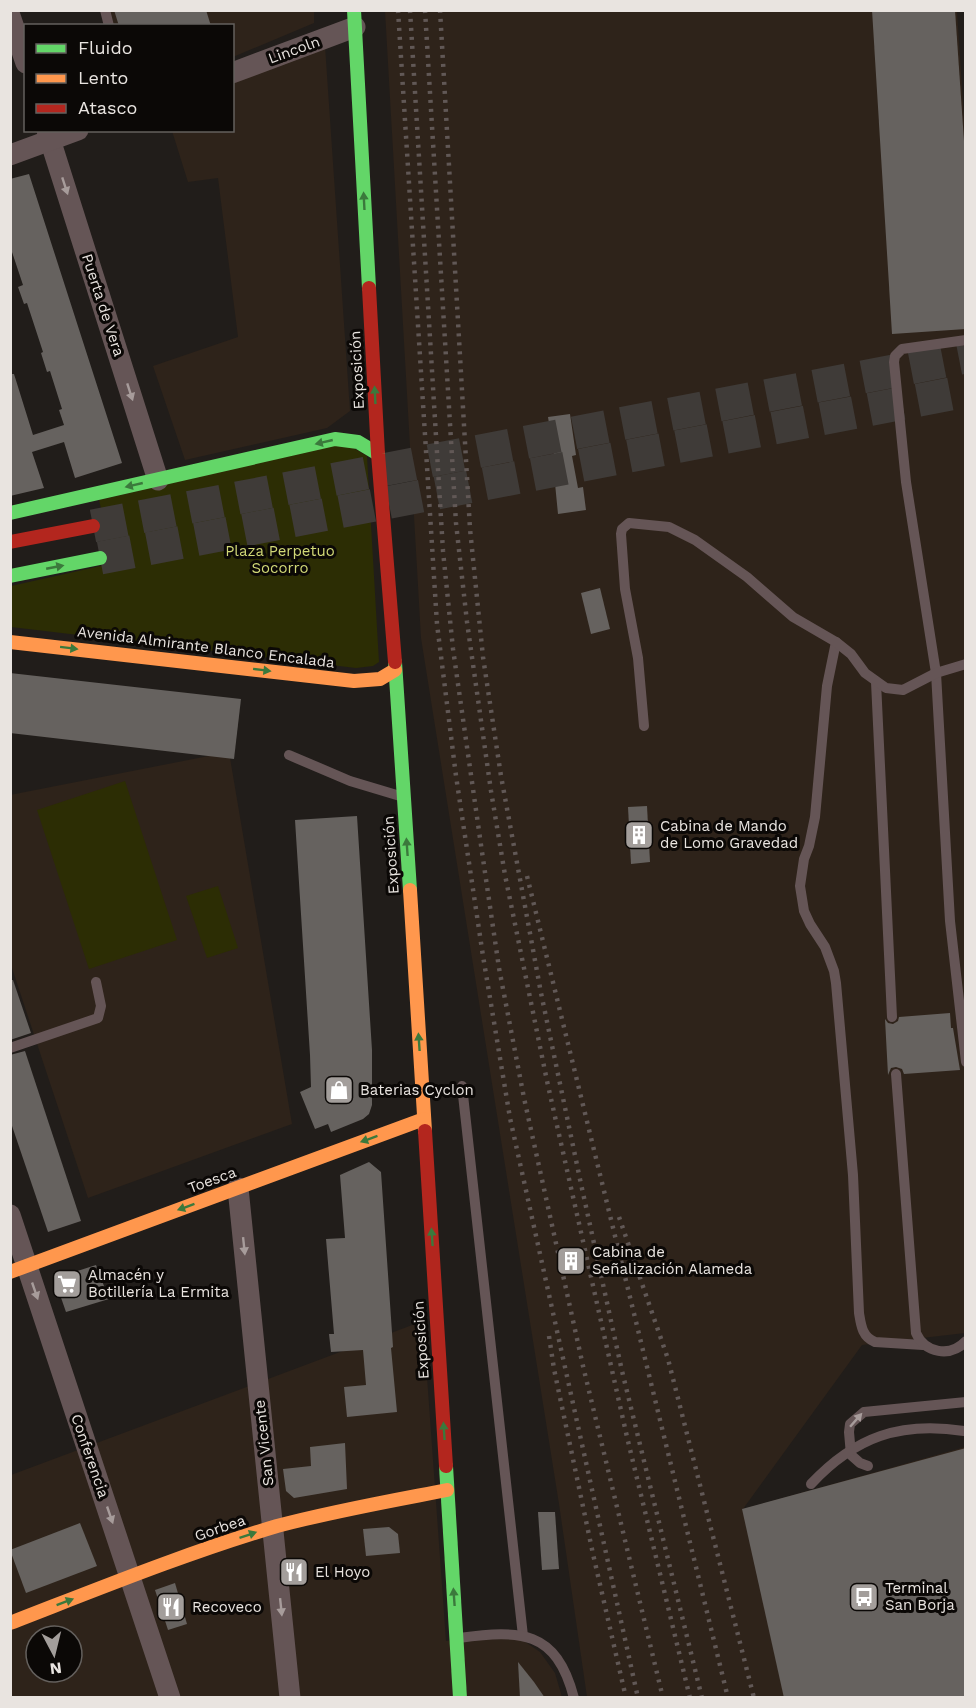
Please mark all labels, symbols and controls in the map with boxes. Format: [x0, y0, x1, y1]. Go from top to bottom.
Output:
legend [24, 24, 234, 132]
street label: Lincoln [266, 32, 322, 68]
text: Fluido [78, 37, 132, 58]
text: Lento [78, 67, 128, 88]
text: Atasco [78, 97, 137, 118]
one-way arrow [61, 177, 70, 195]
one-way arrow [360, 191, 369, 210]
street label: Puerta de Vera [78, 251, 128, 359]
street label: Exposición [346, 330, 368, 410]
one-way arrow [126, 383, 135, 401]
one-way arrow [371, 386, 380, 405]
one-way arrow [315, 437, 334, 447]
one-way arrow [124, 481, 143, 490]
park label: Plaza Perpetuo Socorro [225, 542, 335, 577]
one-way arrow [46, 562, 65, 571]
street label: Avenida Almirante Blanco Encalada [76, 622, 336, 672]
one-way arrow [59, 644, 78, 653]
one-way arrow [253, 666, 272, 675]
street label: Exposición [379, 815, 403, 895]
place label: Cabina de Mando de Lomo Gravedad [660, 817, 798, 852]
building icon: Cabina de Mando de Lomo Gravedad [623, 819, 655, 851]
one-way arrow [402, 838, 411, 857]
one-way arrow [415, 1032, 424, 1051]
shop icon: Baterias Cyclon [323, 1074, 355, 1106]
place label: Baterias Cyclon [360, 1081, 474, 1099]
one-way arrow [360, 1134, 378, 1144]
street label: Toesca [185, 1163, 239, 1197]
one-way arrow [177, 1202, 195, 1212]
one-way arrow [427, 1227, 436, 1246]
one-way arrow [239, 1236, 249, 1255]
place label: Cabina de Señalización Alameda [592, 1243, 753, 1278]
building icon: Cabina de Señalización Alameda [555, 1245, 587, 1277]
place label: Almacén y Botillería La Ermita [88, 1266, 230, 1301]
supermarket icon: Almacén y Botillería La Ermita [51, 1268, 83, 1300]
one-way arrow [31, 1282, 40, 1300]
street label: Exposición [409, 1300, 433, 1380]
street label: San Vicente [251, 1399, 277, 1487]
street label: Conferencia [67, 1412, 113, 1501]
one-way arrow [850, 1412, 863, 1428]
one-way arrow [439, 1422, 448, 1441]
one-way arrow [106, 1506, 116, 1524]
street label: Gorbea [192, 1511, 248, 1545]
one-way arrow [239, 1530, 257, 1540]
restaurant icon: El Hoyo [278, 1556, 310, 1588]
place label: El Hoyo [315, 1563, 370, 1581]
place label: Terminal San Borja [885, 1579, 955, 1614]
bus stop icon: Terminal San Borja [848, 1581, 880, 1613]
one-way arrow [449, 1588, 459, 1607]
restaurant icon: Recoveco [155, 1591, 187, 1623]
one-way arrow [56, 1597, 74, 1606]
one-way arrow [276, 1597, 286, 1616]
place label: Recoveco [192, 1598, 262, 1616]
north arrow [24, 1624, 84, 1684]
text: N [49, 1658, 63, 1679]

